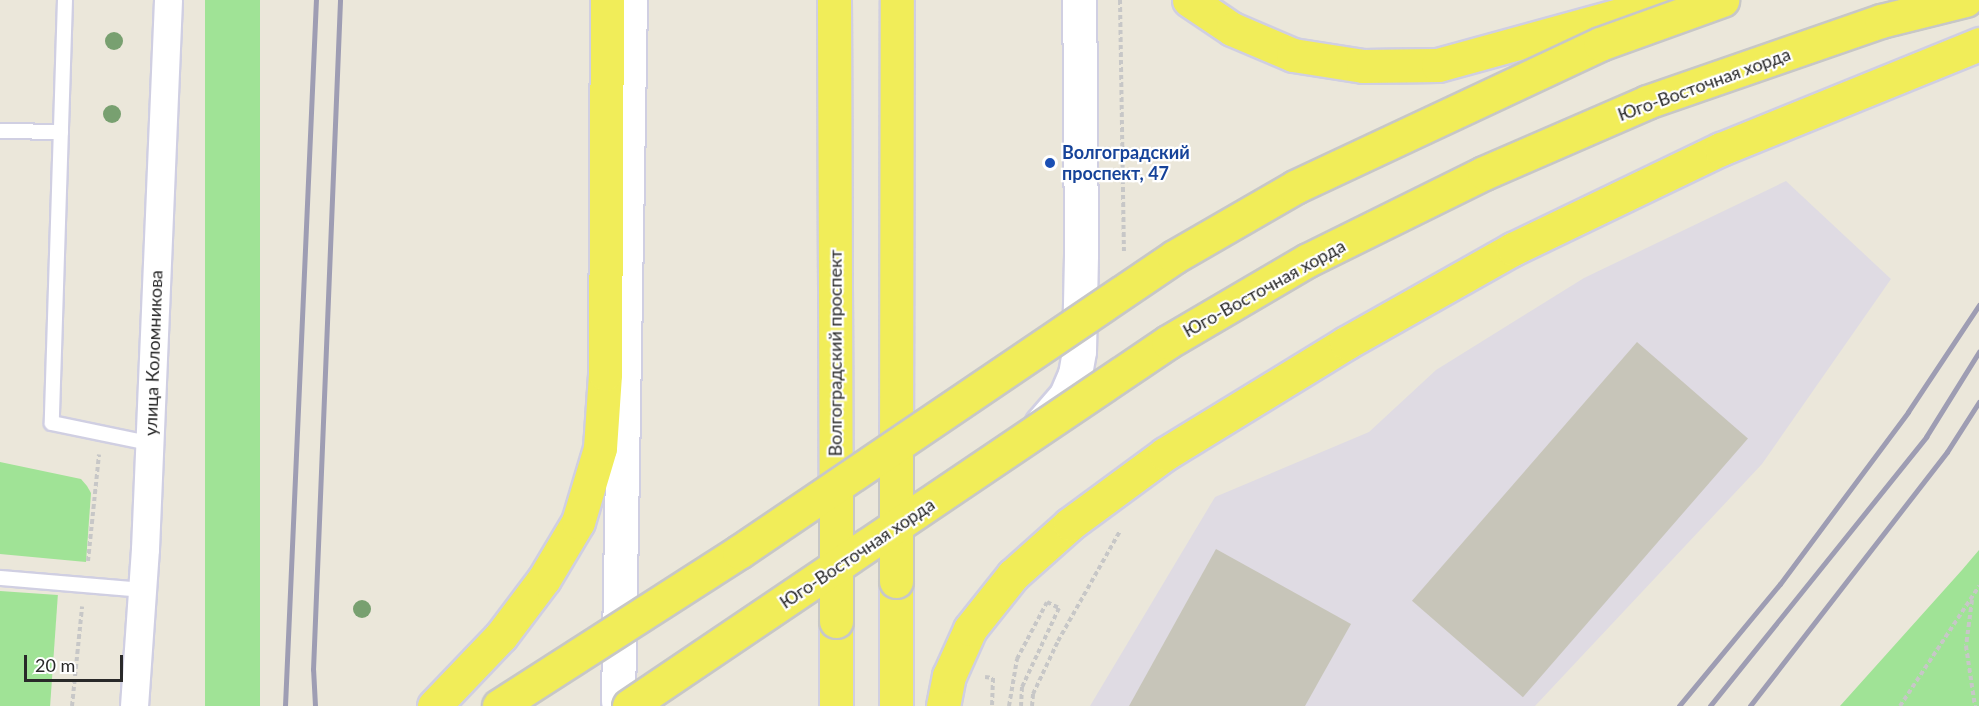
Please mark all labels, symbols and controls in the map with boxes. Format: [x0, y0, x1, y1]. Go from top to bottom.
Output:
street label: Юго-Восточная хорда [1615, 43, 1793, 125]
place label: Волгоградский проспект, 47 [1062, 142, 1190, 184]
marker: Волгоградский проспект, 47 [1043, 156, 1057, 170]
street label: Юго-Восточная хорда [1179, 234, 1349, 342]
street label: Волгоградский проспект [824, 250, 846, 456]
street label: улица Коломникова [139, 270, 167, 436]
street label: Юго-Восточная хорда [775, 493, 939, 613]
scale bar [27, 643, 126, 681]
text: 20 m [35, 654, 75, 676]

